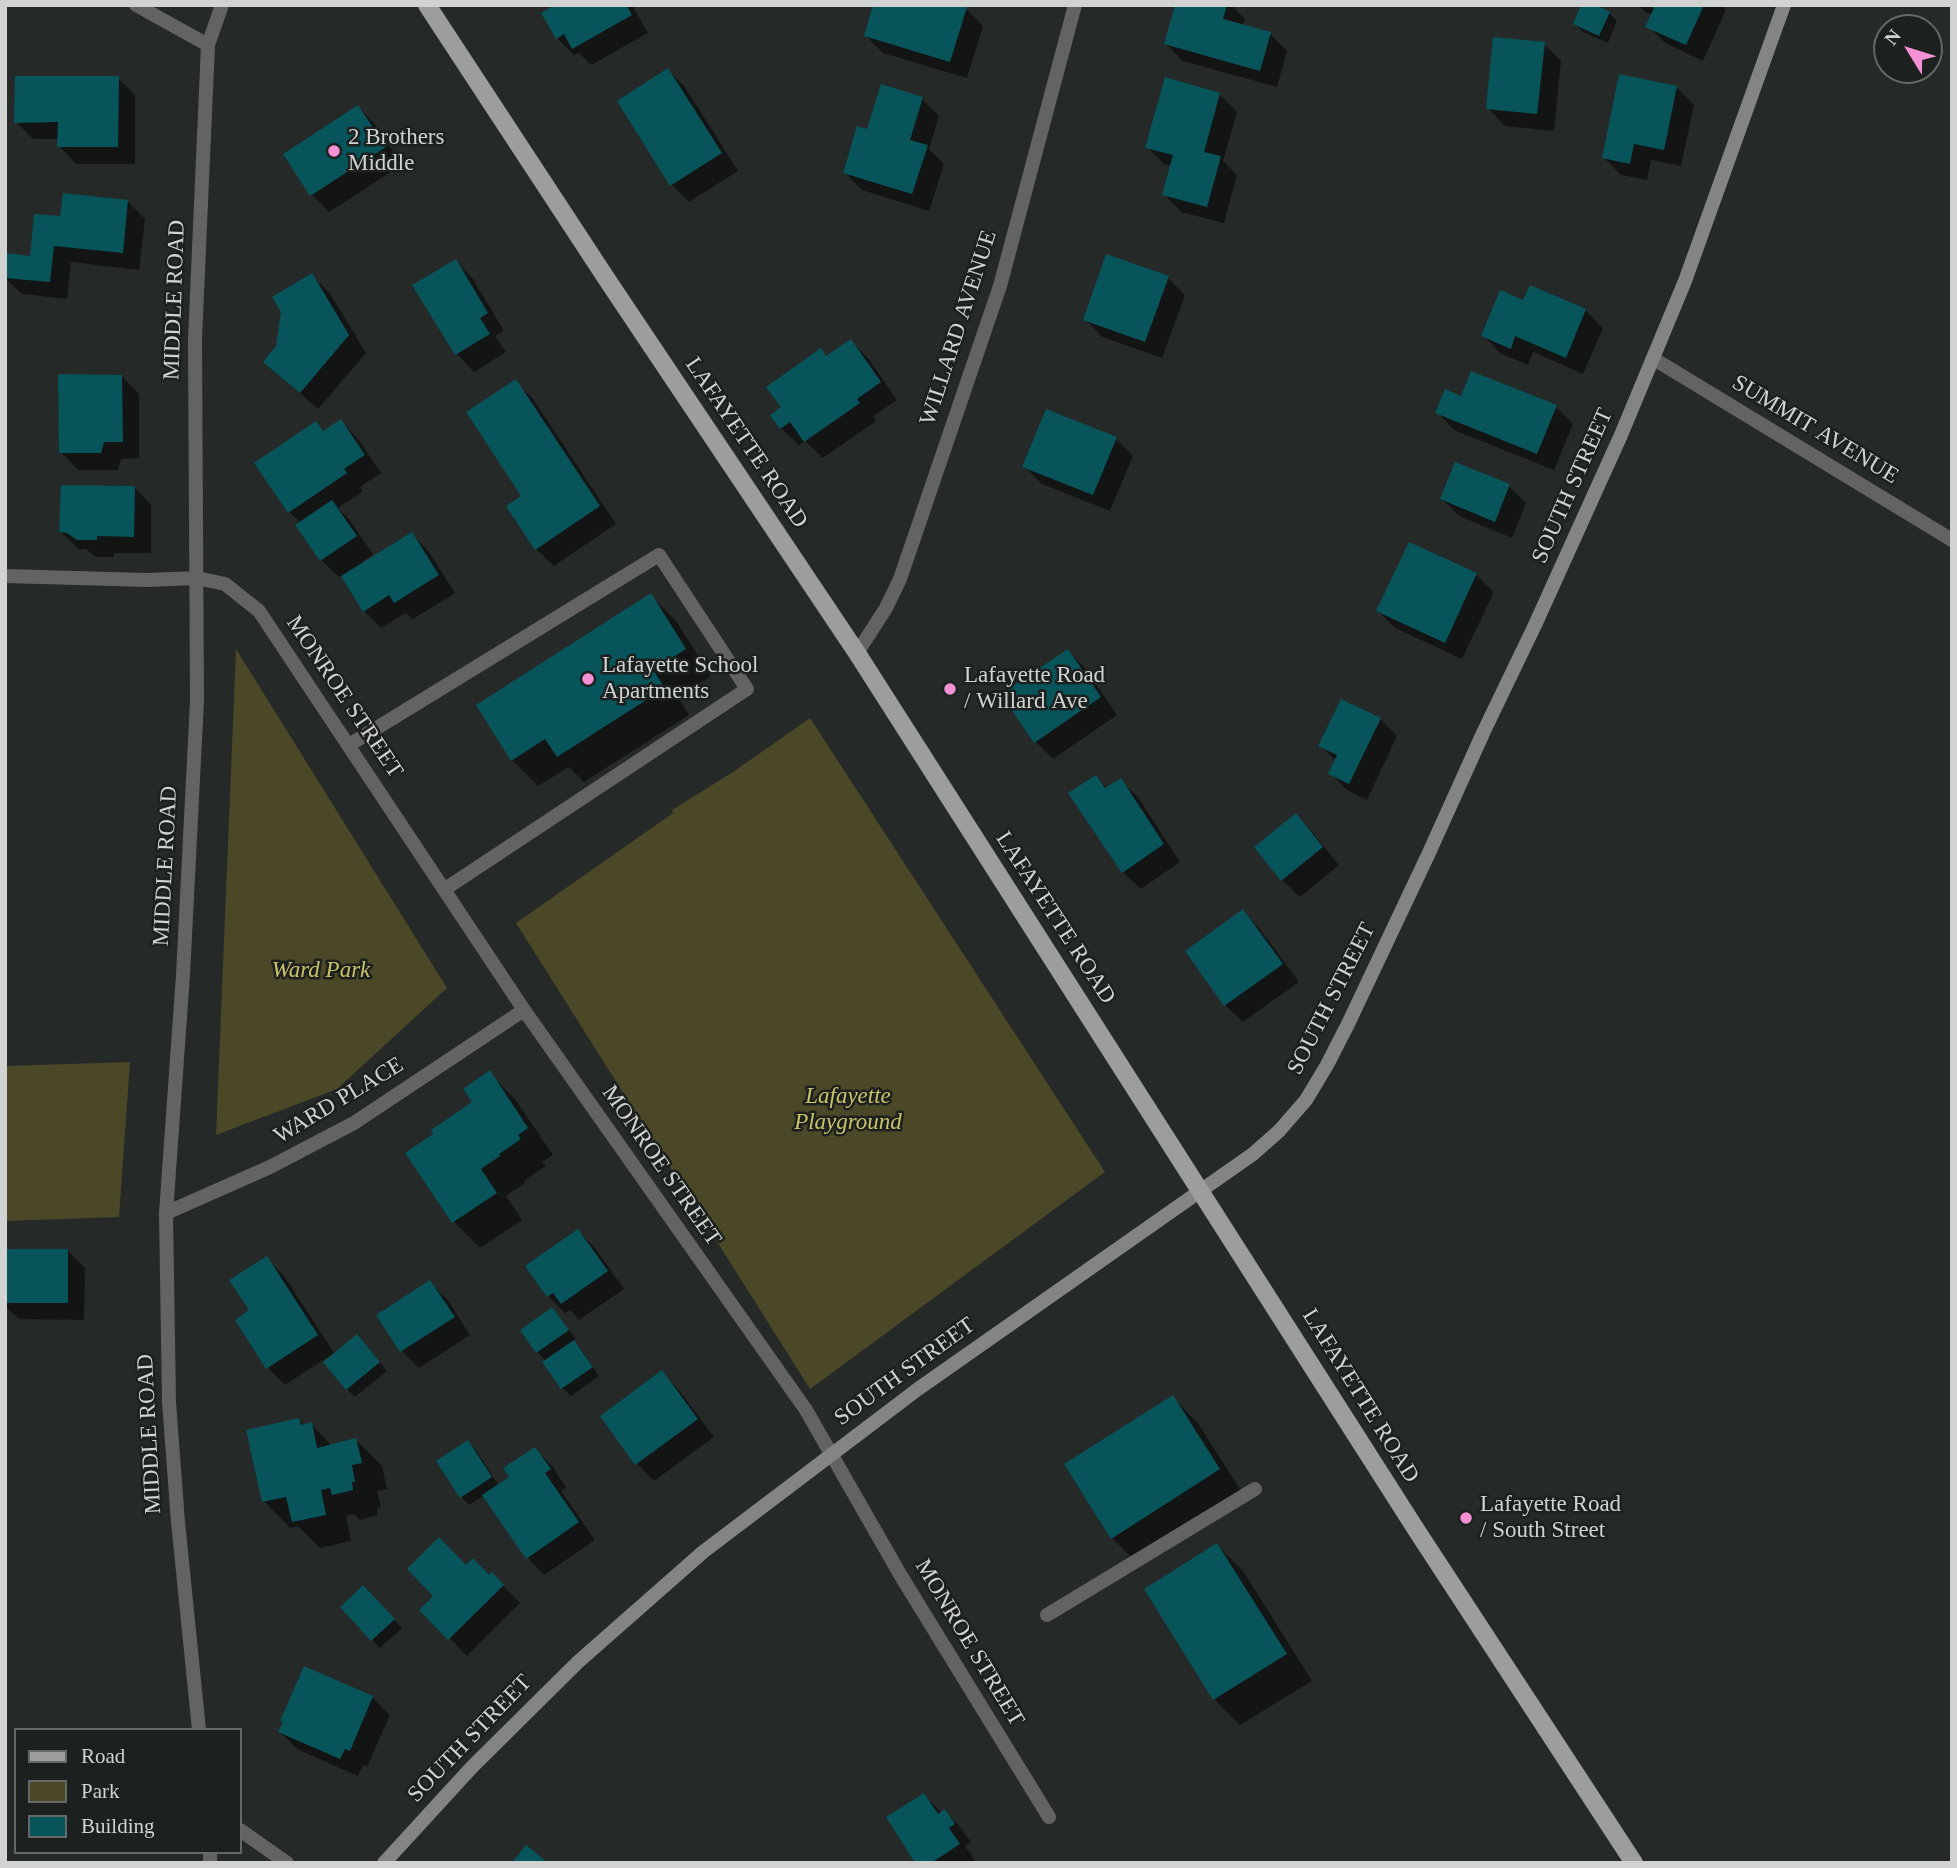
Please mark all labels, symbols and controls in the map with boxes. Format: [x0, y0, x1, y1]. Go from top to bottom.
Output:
north arrow [1873, 14, 1943, 84]
text: N [1880, 25, 1905, 49]
place label: 2 Brothers Middle [348, 124, 444, 178]
marker: 2 Brothers Middle [326, 143, 342, 159]
street label: MIDDLE ROAD [158, 219, 192, 381]
street label: WILLARD AVENUE [914, 227, 1004, 429]
street label: LAFAYETTE ROAD [679, 352, 813, 534]
street label: SUMMIT AVENUE [1727, 369, 1903, 491]
street label: SOUTH STREET [1526, 404, 1620, 568]
street label: MONROE STREET [280, 611, 408, 783]
place label: Lafayette School Apartments [602, 652, 758, 706]
place label: Lafayette Road / Willard Ave [964, 662, 1105, 716]
marker: Lafayette School Apartments [580, 671, 596, 687]
marker: Lafayette Road / Willard Ave [942, 681, 958, 697]
street label: MIDDLE ROAD [148, 785, 184, 947]
street label: LAFAYETTE ROAD [989, 827, 1121, 1009]
street label: SOUTH STREET [1282, 918, 1382, 1080]
park label: Ward Park [272, 957, 370, 985]
street label: WARD PLACE [269, 1051, 409, 1151]
street label: MONROE STREET [595, 1080, 727, 1252]
park label: Lafayette Playground [794, 1083, 902, 1137]
street label: LAFAYETTE ROAD [1295, 1304, 1425, 1488]
street label: SOUTH STREET [829, 1312, 981, 1432]
street label: MIDDLE ROAD [132, 1353, 168, 1515]
place label: Lafayette Road / South Street [1480, 1491, 1621, 1545]
marker: Lafayette Road / South Street [1458, 1510, 1474, 1526]
street label: MONROE STREET [908, 1555, 1030, 1731]
street label: SOUTH STREET [402, 1669, 538, 1809]
legend [14, 1728, 242, 1854]
text: Road [81, 1744, 125, 1768]
text: Park [81, 1779, 120, 1803]
text: Building [81, 1814, 155, 1838]

